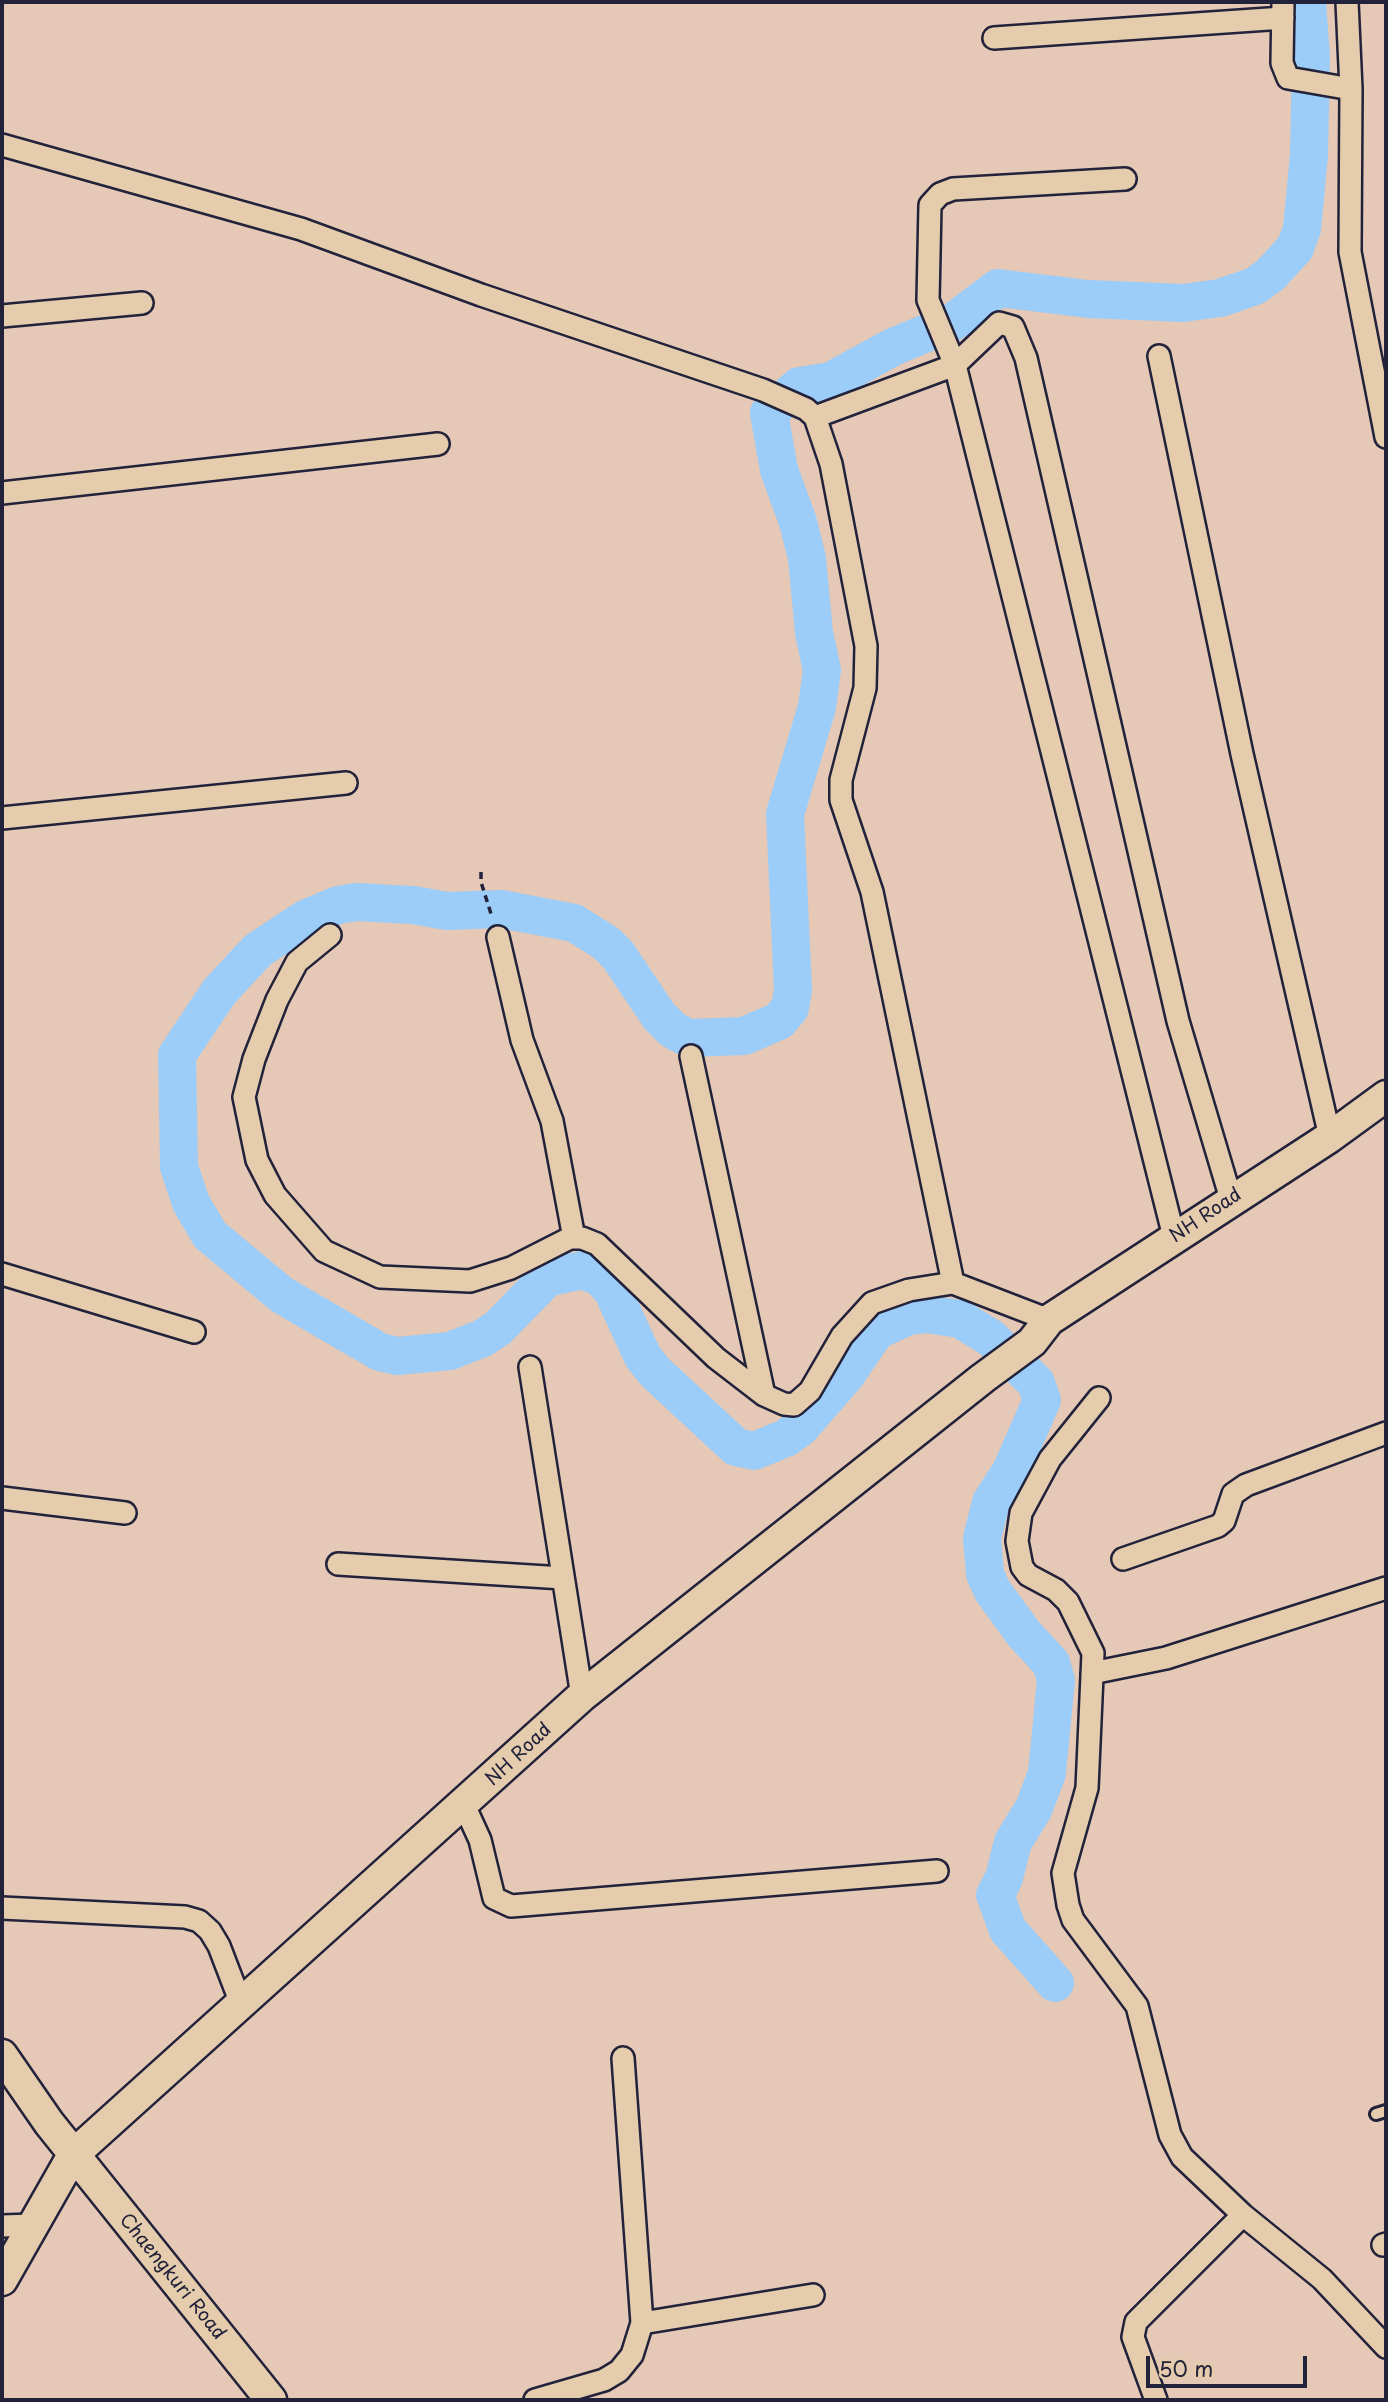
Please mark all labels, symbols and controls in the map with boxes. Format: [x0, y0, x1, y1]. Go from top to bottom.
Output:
street label: NH Road [1166, 1184, 1246, 1248]
street label: NH Road [481, 1719, 557, 1791]
street label: Chaengkuri Road [114, 2209, 230, 2345]
scale bar [1150, 2342, 1311, 2386]
text: 50 m [1159, 2352, 1213, 2384]

